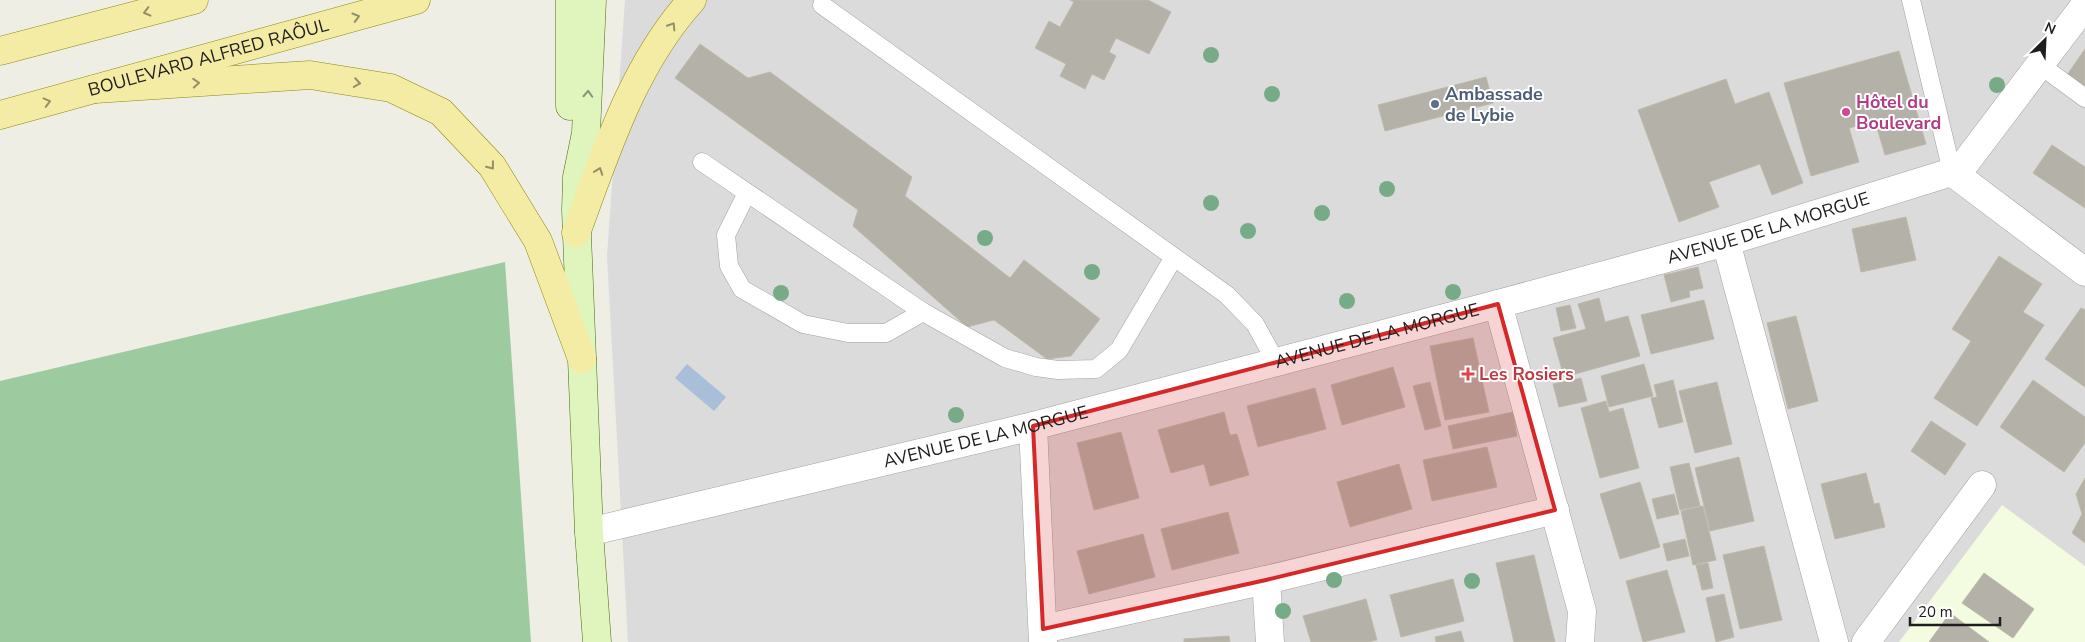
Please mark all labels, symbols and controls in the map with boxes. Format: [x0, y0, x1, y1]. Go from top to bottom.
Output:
one-way arrow [143, 6, 152, 17]
one-way arrow [351, 12, 359, 22]
street label: BOULEVARD ALFRED RAÔUL [85, 13, 331, 102]
north arrow [2020, 15, 2070, 65]
text: N [2041, 18, 2059, 39]
one-way arrow [665, 23, 675, 32]
one-way arrow [192, 77, 200, 88]
one-way arrow [353, 77, 362, 87]
place label: Ambassade de Lybie [1445, 82, 1543, 127]
one-way arrow [582, 90, 593, 98]
place label: Hôtel du Boulevard [1856, 90, 1941, 135]
one-way arrow [43, 97, 52, 108]
marker: Ambassade de Lybie [1429, 98, 1441, 110]
marker: Hôtel du Boulevard [1840, 106, 1852, 118]
one-way arrow [485, 160, 494, 169]
one-way arrow [593, 167, 603, 176]
street label: AVENUE DE LA MORGUE [1664, 186, 1872, 269]
street label: AVENUE DE LA MORGUE [1272, 298, 1482, 374]
place label: Les Rosiers [1479, 362, 1574, 386]
marker: Les Rosiers [1461, 367, 1475, 381]
street label: AVENUE DE LA MORGUE [881, 400, 1091, 473]
scale bar [1910, 594, 2000, 626]
text: 20 m [1918, 602, 1953, 622]

